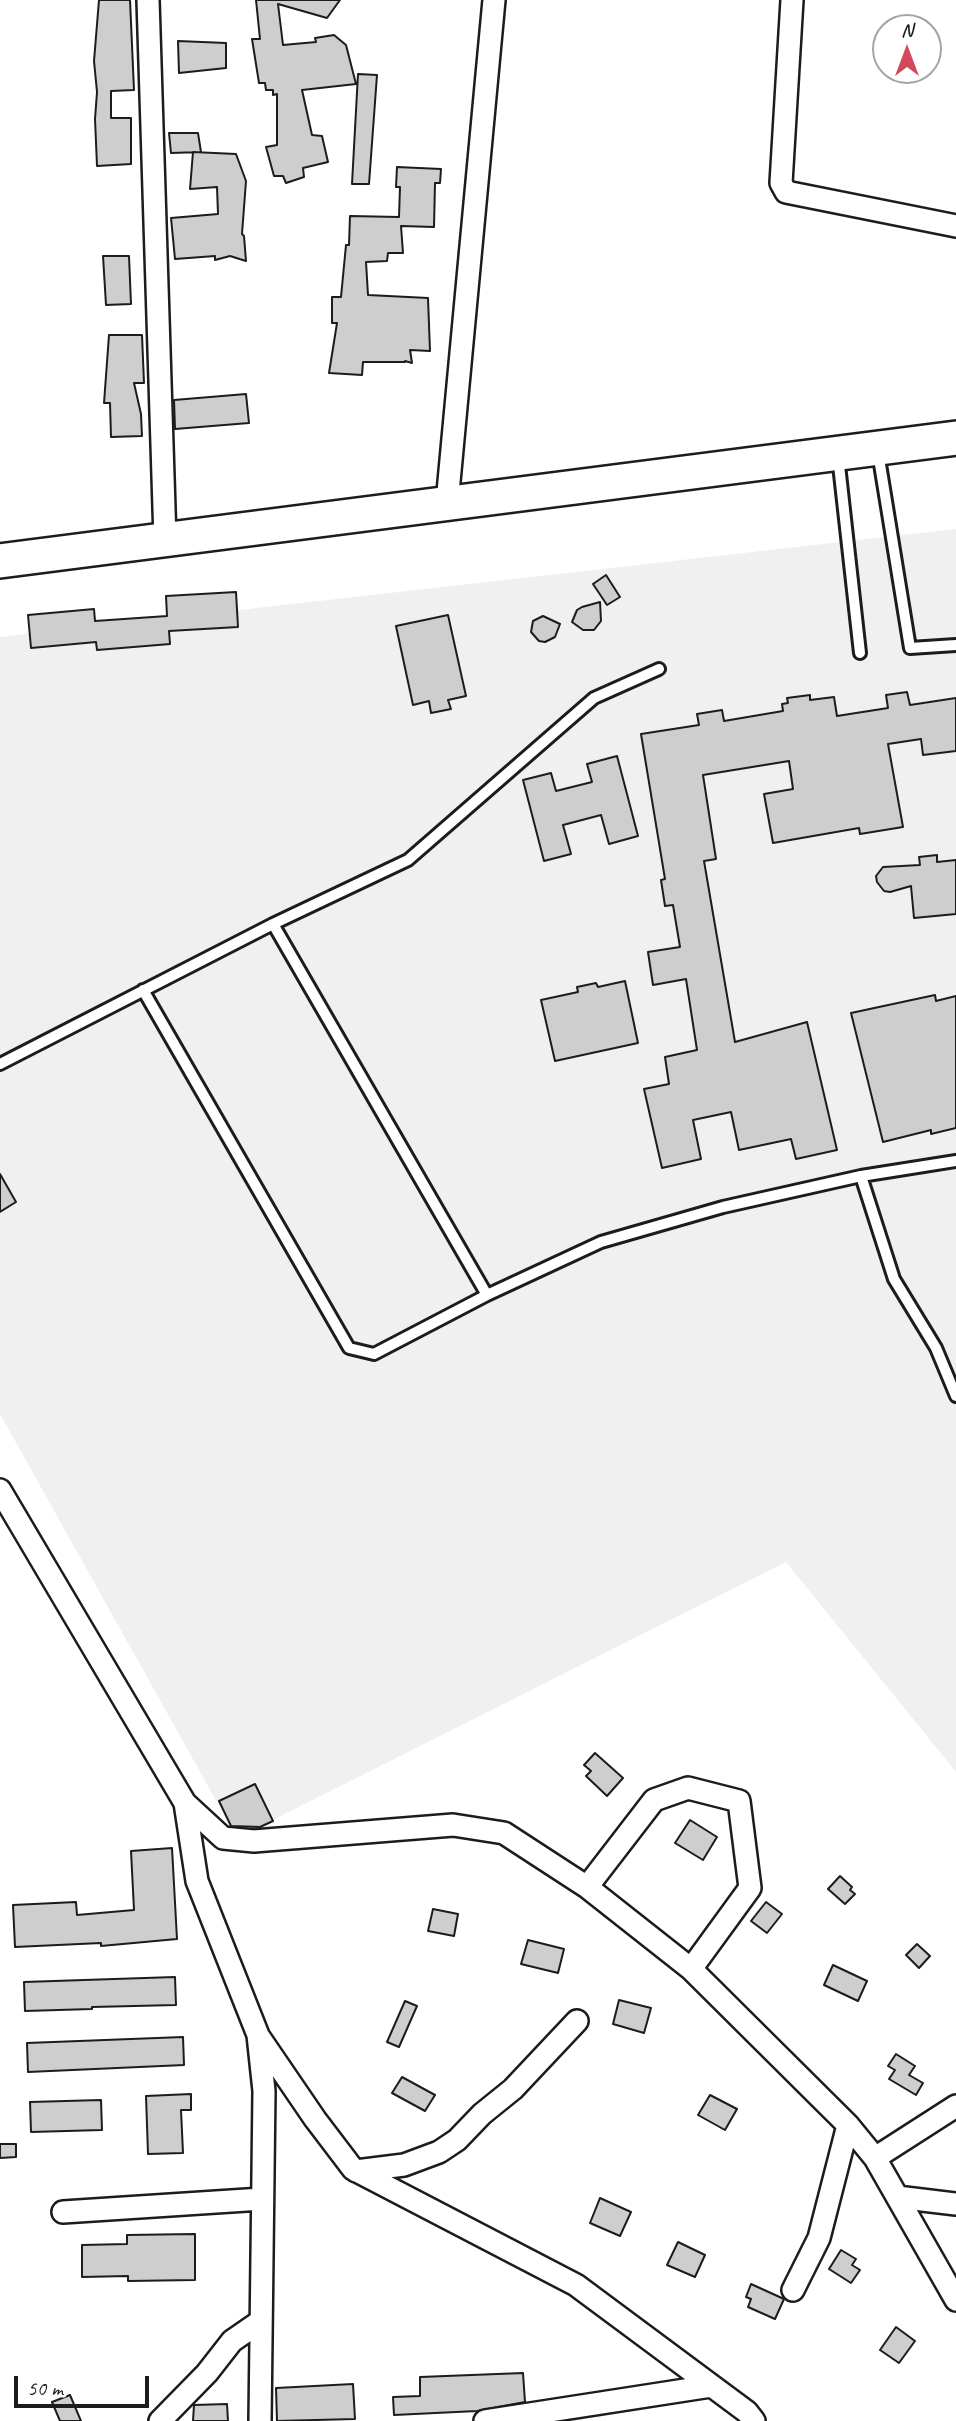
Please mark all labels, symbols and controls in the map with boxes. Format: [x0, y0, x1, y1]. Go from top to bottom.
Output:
north arrow [872, 14, 942, 84]
text: N [901, 18, 913, 42]
scale bar [18, 2362, 152, 2406]
text: 50 m [27, 2375, 63, 2401]

